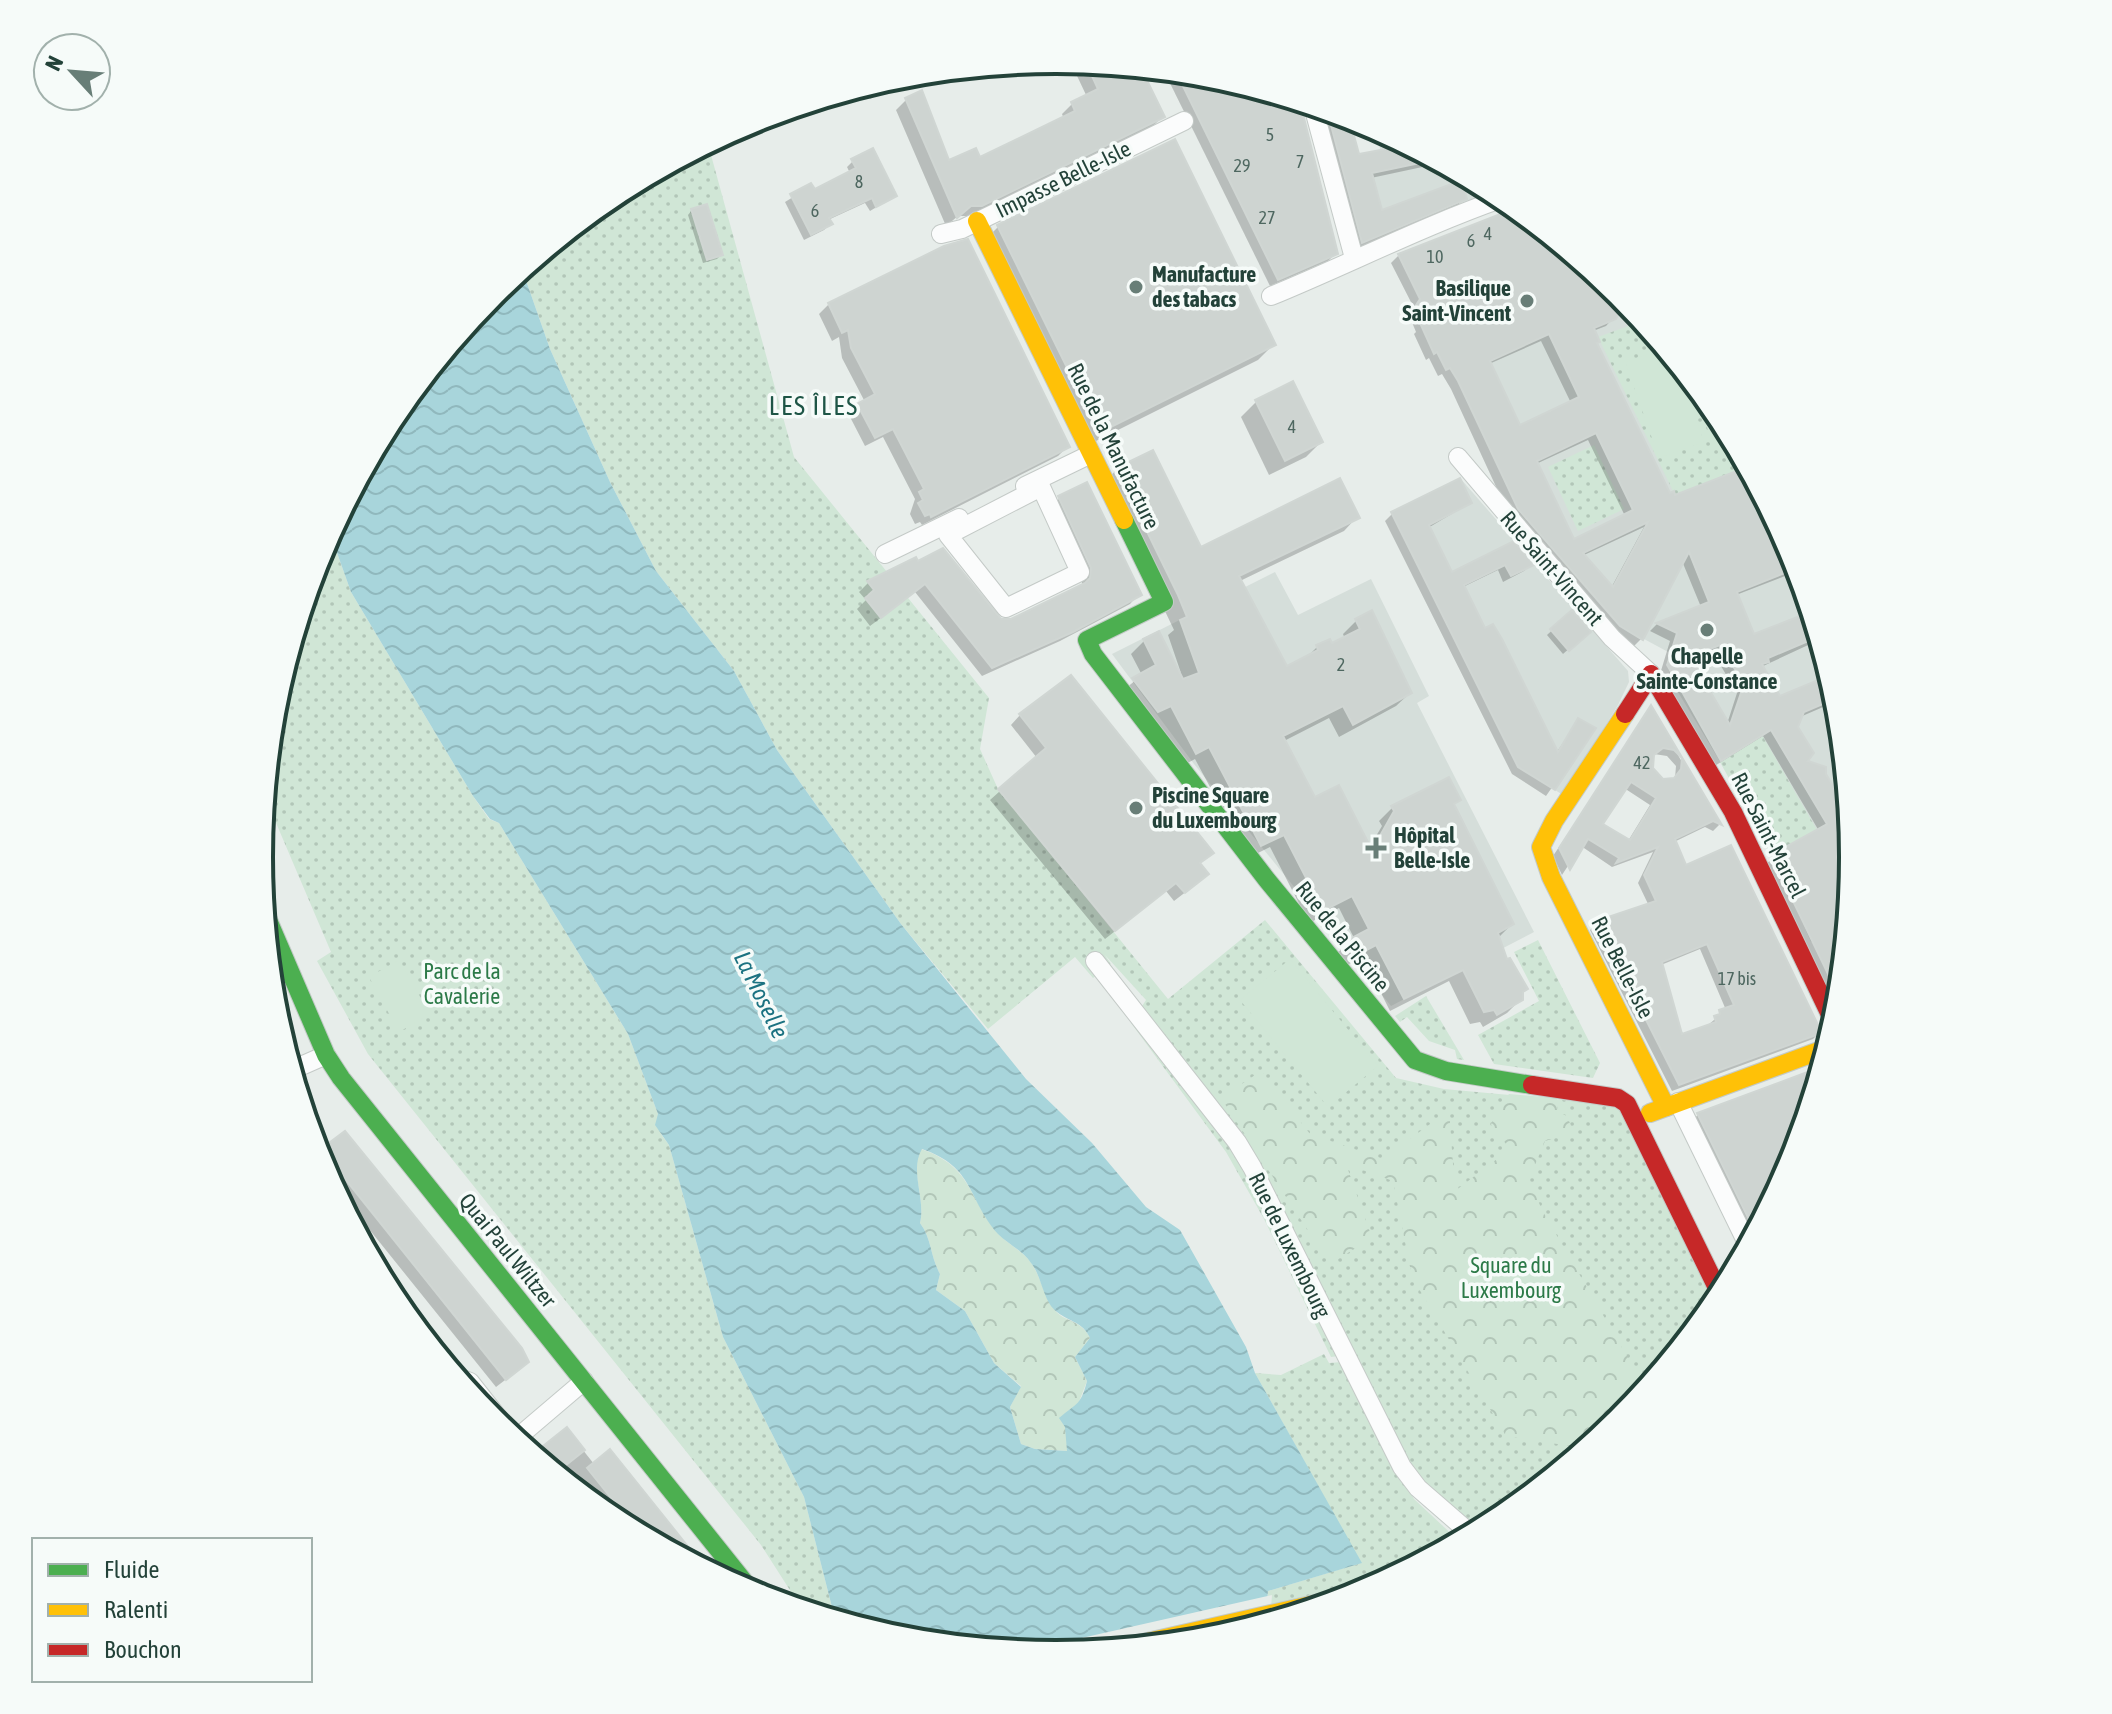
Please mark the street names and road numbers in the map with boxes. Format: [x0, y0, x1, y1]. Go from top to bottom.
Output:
street label: Impasse Belle-Isle [991, 135, 1135, 223]
street label: Rue de la Manufacture [1063, 359, 1165, 533]
street label: Rue Saint-Vincent [1495, 505, 1609, 631]
street label: Rue Saint-Marcel [1726, 768, 1812, 902]
street label: Rue de la Piscine [1291, 876, 1395, 996]
street label: Rue Belle-Isle [1586, 912, 1660, 1022]
street label: Rue de Luxembourg [1244, 1168, 1337, 1322]
street label: Quai Paul Wiltzer [454, 1188, 562, 1313]

